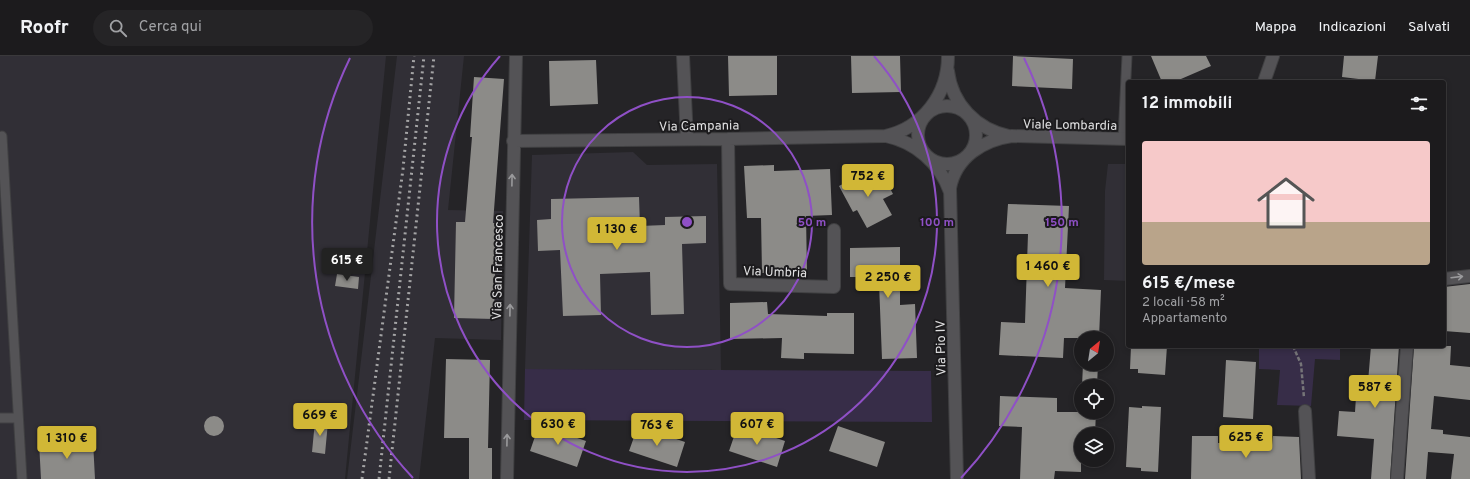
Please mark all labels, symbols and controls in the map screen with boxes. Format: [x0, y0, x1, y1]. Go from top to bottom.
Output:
search box [93, 10, 373, 46]
text: Roofr [20, 16, 69, 40]
icon: search [107, 17, 129, 39]
text: Cerca qui [139, 18, 202, 37]
text: Mappa [1255, 19, 1296, 36]
text: Indicazioni [1318, 19, 1386, 36]
text: Salvati [1408, 19, 1450, 36]
text: 12 immobili [1142, 93, 1232, 115]
icon: filters [1408, 93, 1430, 115]
street label: Viale Lombardia [1023, 117, 1117, 135]
street label: Via Campania [659, 118, 739, 136]
pin: 752 € [840, 164, 896, 198]
icon: home [1250, 167, 1322, 239]
text: 752 € [851, 169, 885, 185]
one-way arrow [509, 174, 516, 187]
street label: Via San Francesco [490, 214, 508, 320]
centre of rings [680, 215, 694, 229]
text: 50 m [798, 215, 826, 231]
text: 100 m [920, 215, 954, 231]
text: 150 m [1045, 215, 1079, 231]
pin: 1 130 € [580, 217, 654, 251]
text: 1 130 € [596, 222, 638, 238]
pin: 615 € [319, 248, 375, 282]
text: 615 € [331, 253, 363, 269]
pin: 1 460 € [1011, 254, 1085, 288]
text: 1 460 € [1026, 259, 1070, 275]
street label: Via Umbria [743, 264, 807, 282]
pin: 2 250 € [851, 265, 925, 299]
text: 2 250 € [864, 270, 912, 286]
text: 615 €/mese [1142, 273, 1235, 295]
one-way arrow [1450, 273, 1463, 281]
text: 2 locali · 58 m² [1142, 295, 1225, 311]
one-way arrow [506, 304, 514, 317]
text: Appartamento [1142, 311, 1227, 327]
street label: Via Pio IV [934, 320, 950, 376]
north arrow [1074, 331, 1114, 371]
map controls [1074, 331, 1114, 467]
pin: 587 € [1347, 375, 1403, 409]
button: locate [1074, 379, 1114, 419]
text: 587 € [1358, 380, 1392, 396]
pin: 669 € [292, 403, 348, 437]
text: 669 € [302, 408, 338, 424]
pin: 630 € [530, 412, 586, 446]
pin: 607 € [729, 412, 785, 446]
pin: 763 € [629, 413, 685, 447]
text: 630 € [540, 417, 576, 433]
text: 607 € [740, 417, 774, 433]
text: 763 € [640, 418, 674, 434]
pin: 625 € [1218, 425, 1274, 459]
pin: 1 310 € [30, 426, 104, 460]
button: layers [1074, 427, 1114, 467]
text: 625 € [1228, 430, 1264, 446]
text: 1 310 € [46, 431, 88, 447]
one-way arrow [504, 434, 511, 447]

